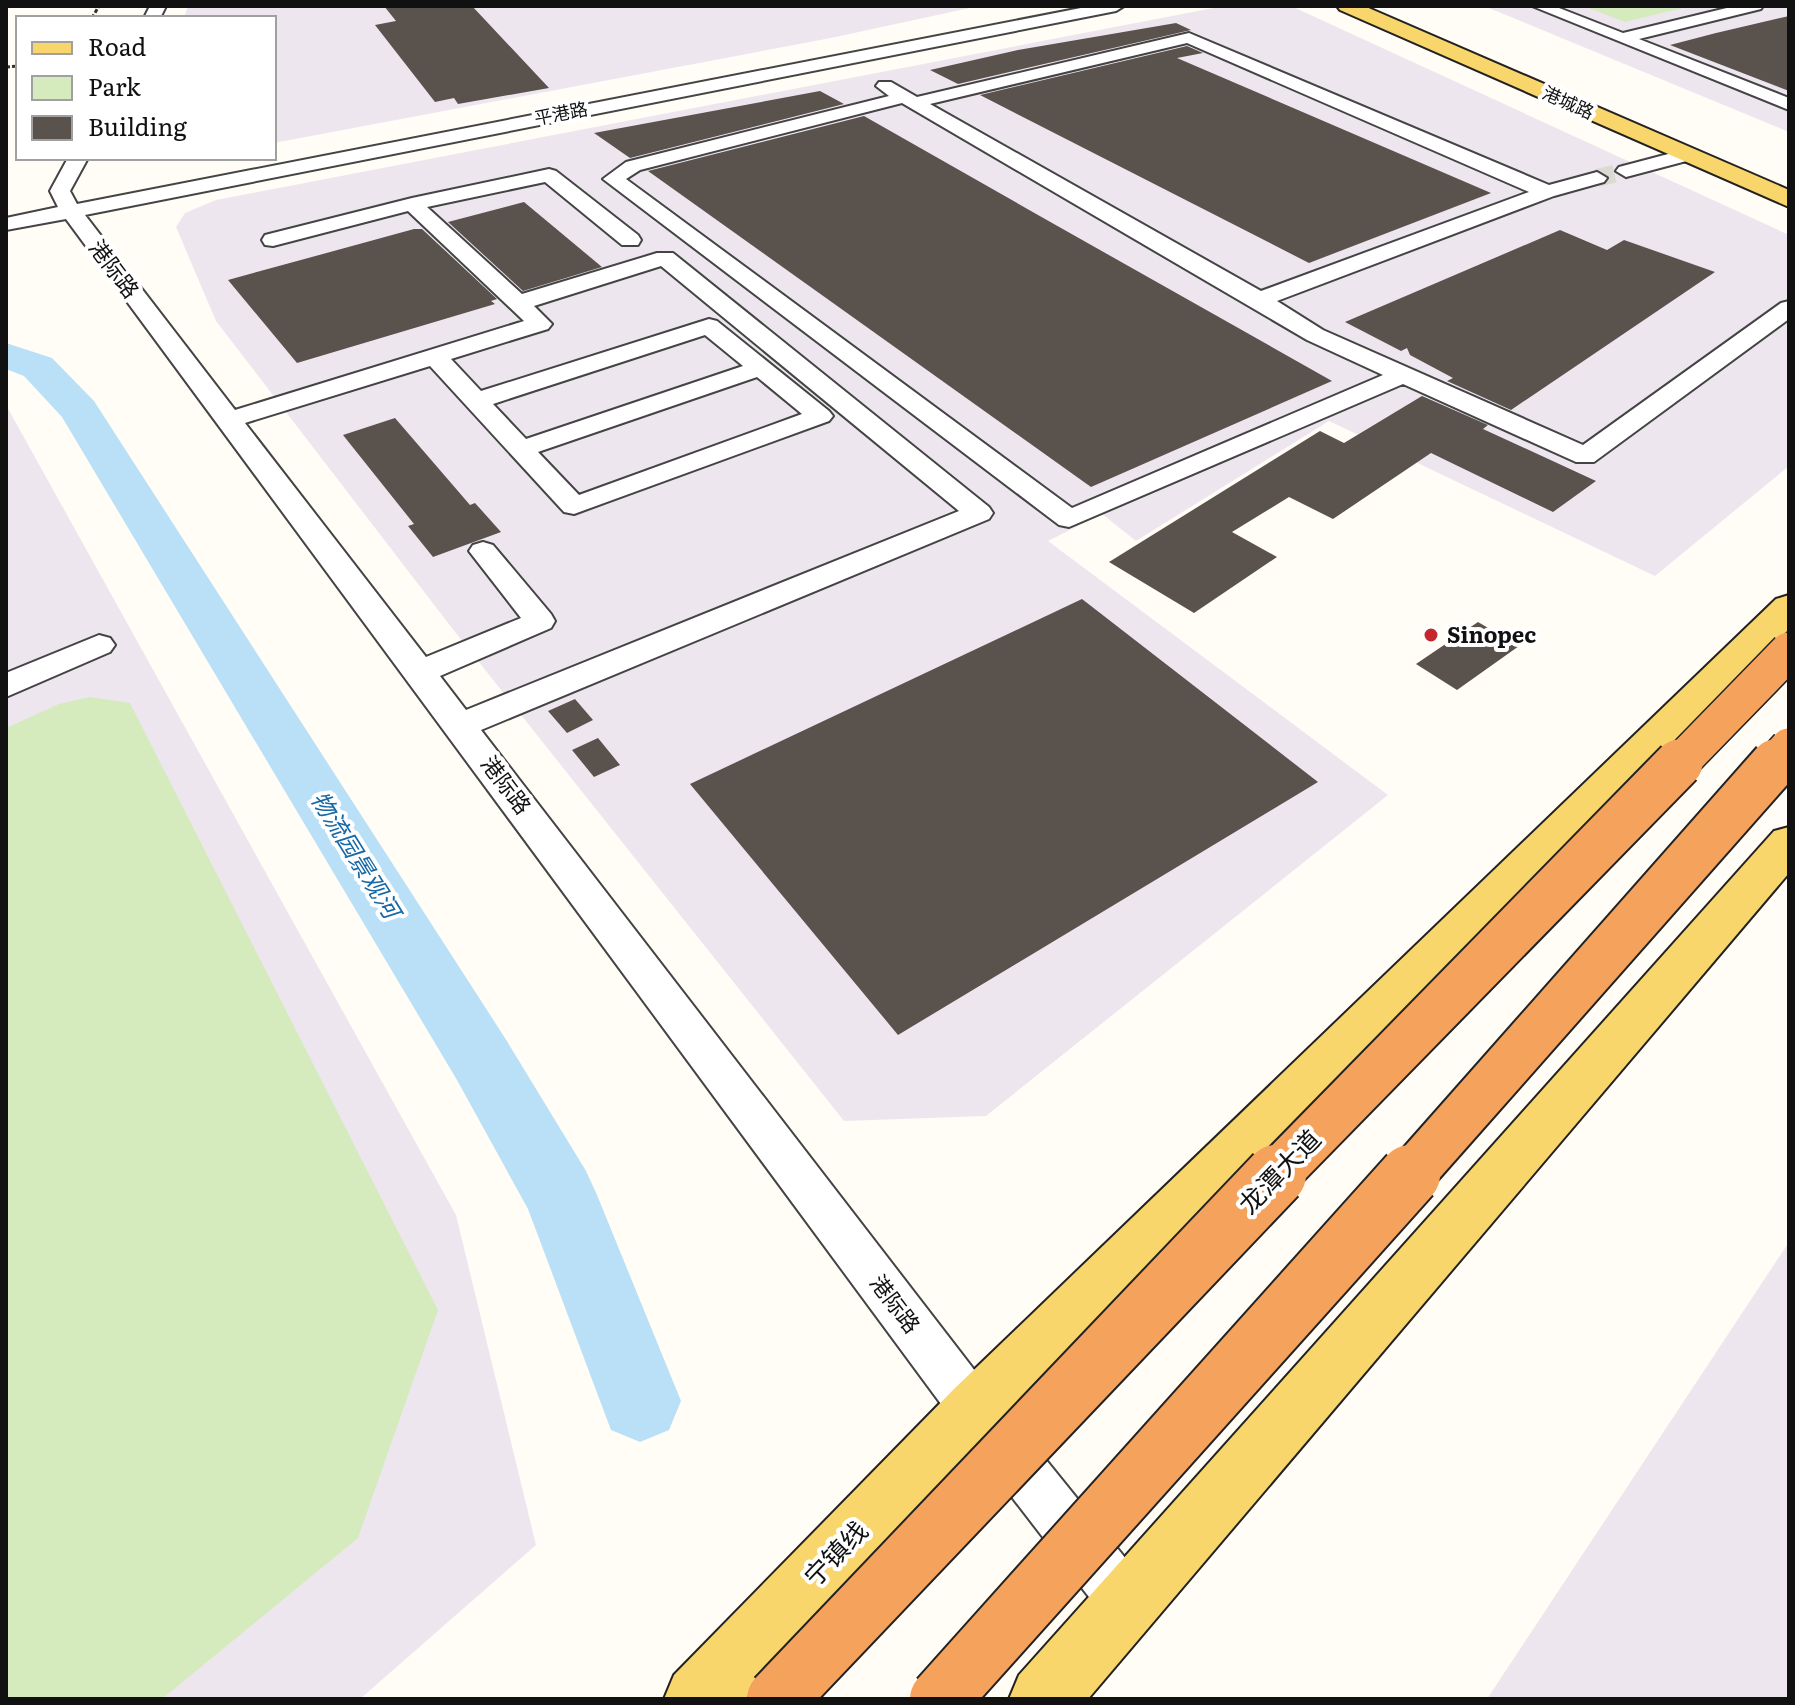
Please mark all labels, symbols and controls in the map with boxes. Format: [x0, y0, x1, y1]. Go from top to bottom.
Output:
legend [16, 16, 276, 160]
text: Road [88, 28, 147, 63]
text: Park [88, 68, 141, 103]
street label: 港城路 [1538, 78, 1599, 125]
street label: 平港路 [532, 94, 590, 131]
text: Building [88, 108, 187, 143]
street label: 港际路 [82, 232, 148, 304]
place label: Sinopec [1447, 617, 1536, 650]
marker: Sinopec [1422, 626, 1440, 644]
street label: 港际路 [474, 748, 540, 820]
water label: 物流园景观河 [304, 783, 412, 927]
street label: 龙潭大道 [1228, 1119, 1328, 1221]
street label: 港际路 [863, 1267, 929, 1339]
street label: 宁镇线 [793, 1511, 875, 1594]

